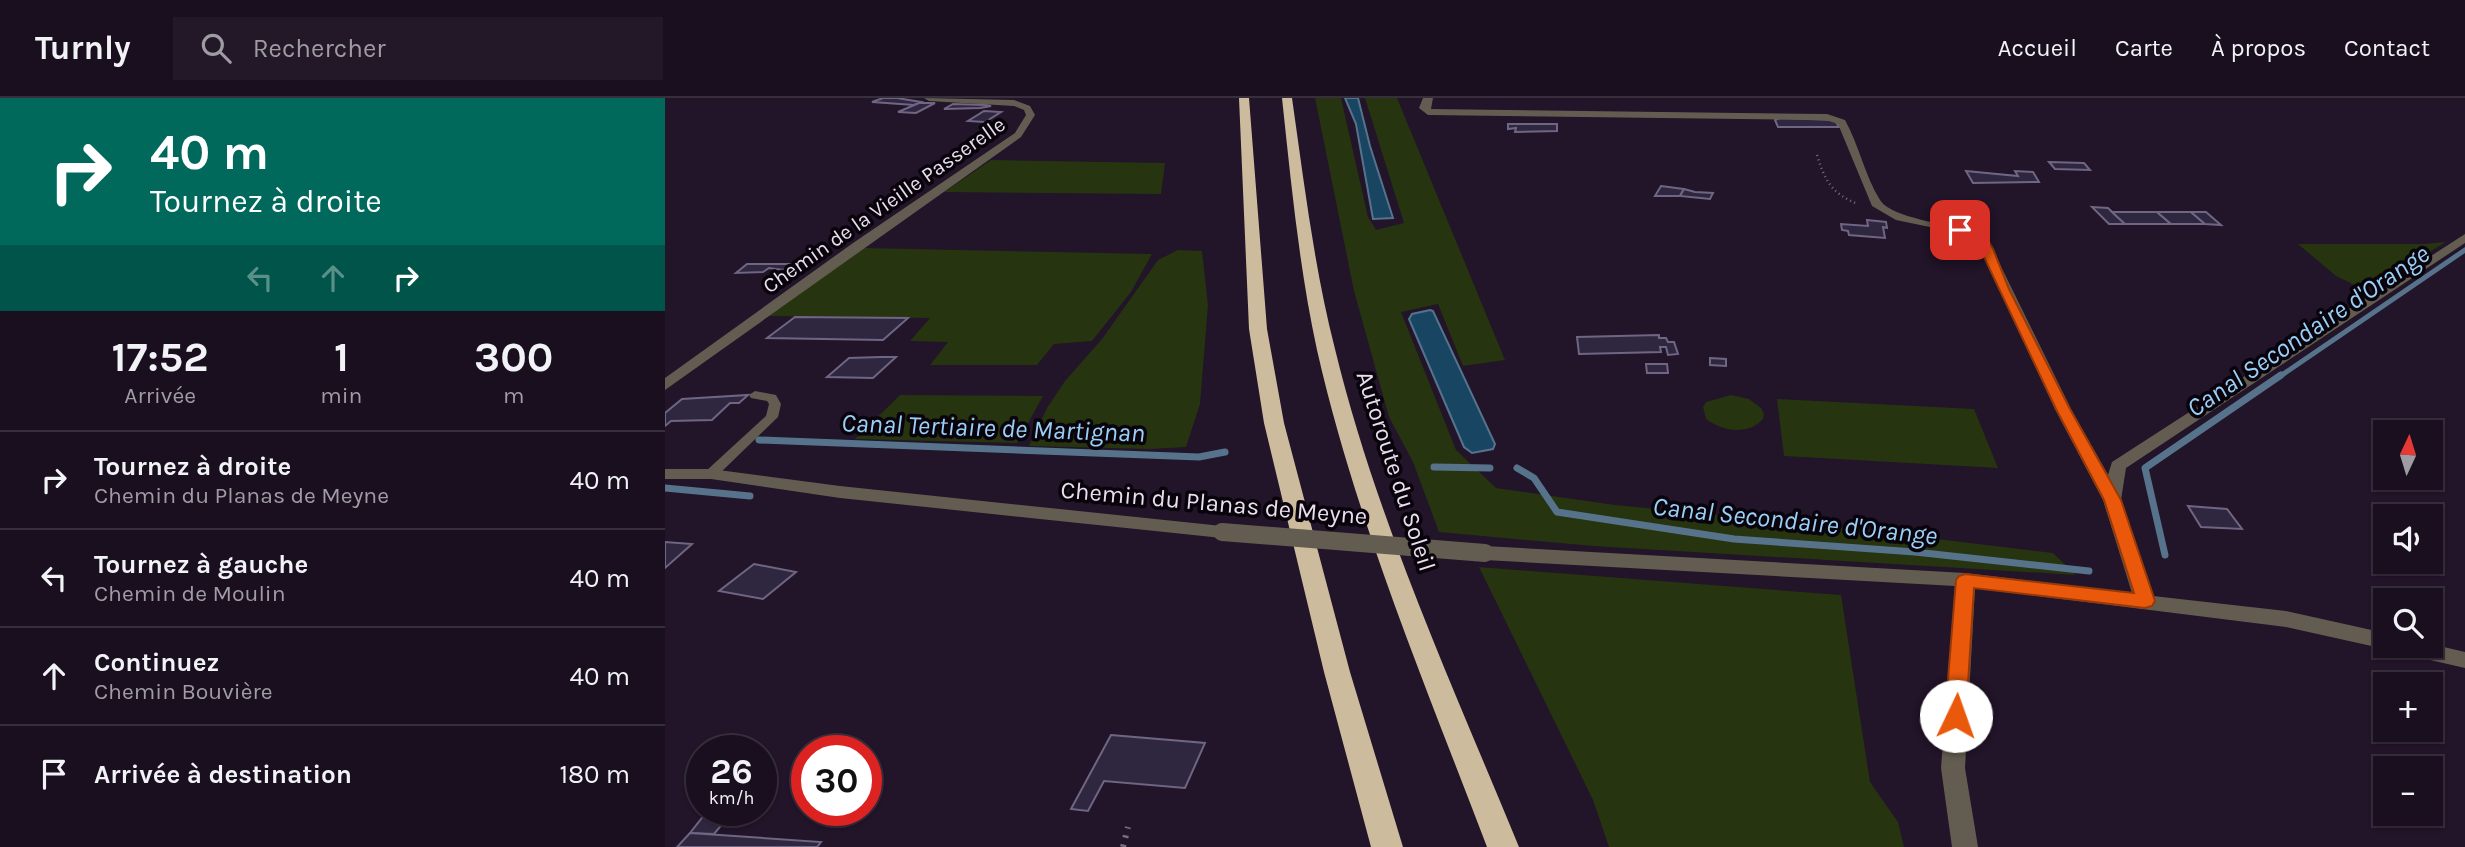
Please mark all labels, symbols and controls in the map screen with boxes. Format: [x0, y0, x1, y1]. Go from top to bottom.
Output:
search box [173, 17, 663, 80]
text: Turnly [35, 29, 131, 67]
icon: search [197, 29, 235, 67]
text: Rechercher [253, 33, 386, 64]
text: Accueil [1998, 34, 2077, 62]
text: Carte [2115, 34, 2173, 62]
text: À propos [2211, 34, 2306, 62]
text: Contact [2344, 34, 2430, 62]
street label: Chemin de la Vieille Passerelle [758, 112, 1010, 298]
text: 40 m [150, 124, 269, 181]
icon: right [35, 126, 126, 217]
text: Tournez à droite [150, 183, 382, 220]
pin [1930, 200, 1990, 260]
icon: arrive [1941, 211, 1979, 249]
water label: Canal Secondaire d'Orange [2181, 238, 2435, 424]
icon: left [241, 259, 279, 297]
icon: ahead [314, 259, 352, 297]
icon: right [387, 259, 425, 297]
text: 17:52 [112, 332, 209, 382]
text: 1 [334, 332, 349, 382]
text: 300 [474, 332, 553, 382]
street label: Autoroute du Soleil [1350, 367, 1442, 575]
text: Arrivée [124, 382, 196, 409]
text: min [320, 382, 363, 409]
text: m [503, 382, 524, 409]
water label: Canal Tertiaire de Martignan [841, 407, 1145, 449]
north arrow [2373, 420, 2443, 490]
map controls [2373, 420, 2443, 826]
text: Tournez à droite [94, 451, 291, 482]
icon: right [35, 461, 73, 499]
text: 40 m [570, 465, 630, 496]
street label: Chemin du Planas de Meyne [1059, 476, 1369, 530]
text: Chemin du Planas de Meyne [94, 482, 389, 509]
water label: Canal Secondaire d'Orange [1651, 491, 1939, 551]
button: sound [2373, 504, 2443, 574]
text: Tournez à gauche [94, 549, 308, 580]
icon: left [35, 559, 73, 597]
text: 40 m [570, 563, 630, 594]
text: Chemin de Moulin [94, 580, 286, 607]
button: search [2373, 588, 2443, 658]
text: Continuez [94, 647, 219, 678]
icon: ahead [35, 657, 73, 695]
text: 40 m [570, 661, 630, 692]
button: + [2373, 672, 2443, 742]
text: Chemin Bouvière [94, 678, 273, 705]
position arrow [1919, 679, 1993, 753]
speed limit sign: 30 [791, 735, 882, 826]
text: 26 [710, 751, 753, 792]
icon: arrive [35, 755, 73, 793]
button: − [2373, 756, 2443, 826]
text: Arrivée à destination [94, 759, 352, 790]
text: 180 m [560, 759, 630, 790]
text: km/h [709, 787, 754, 809]

